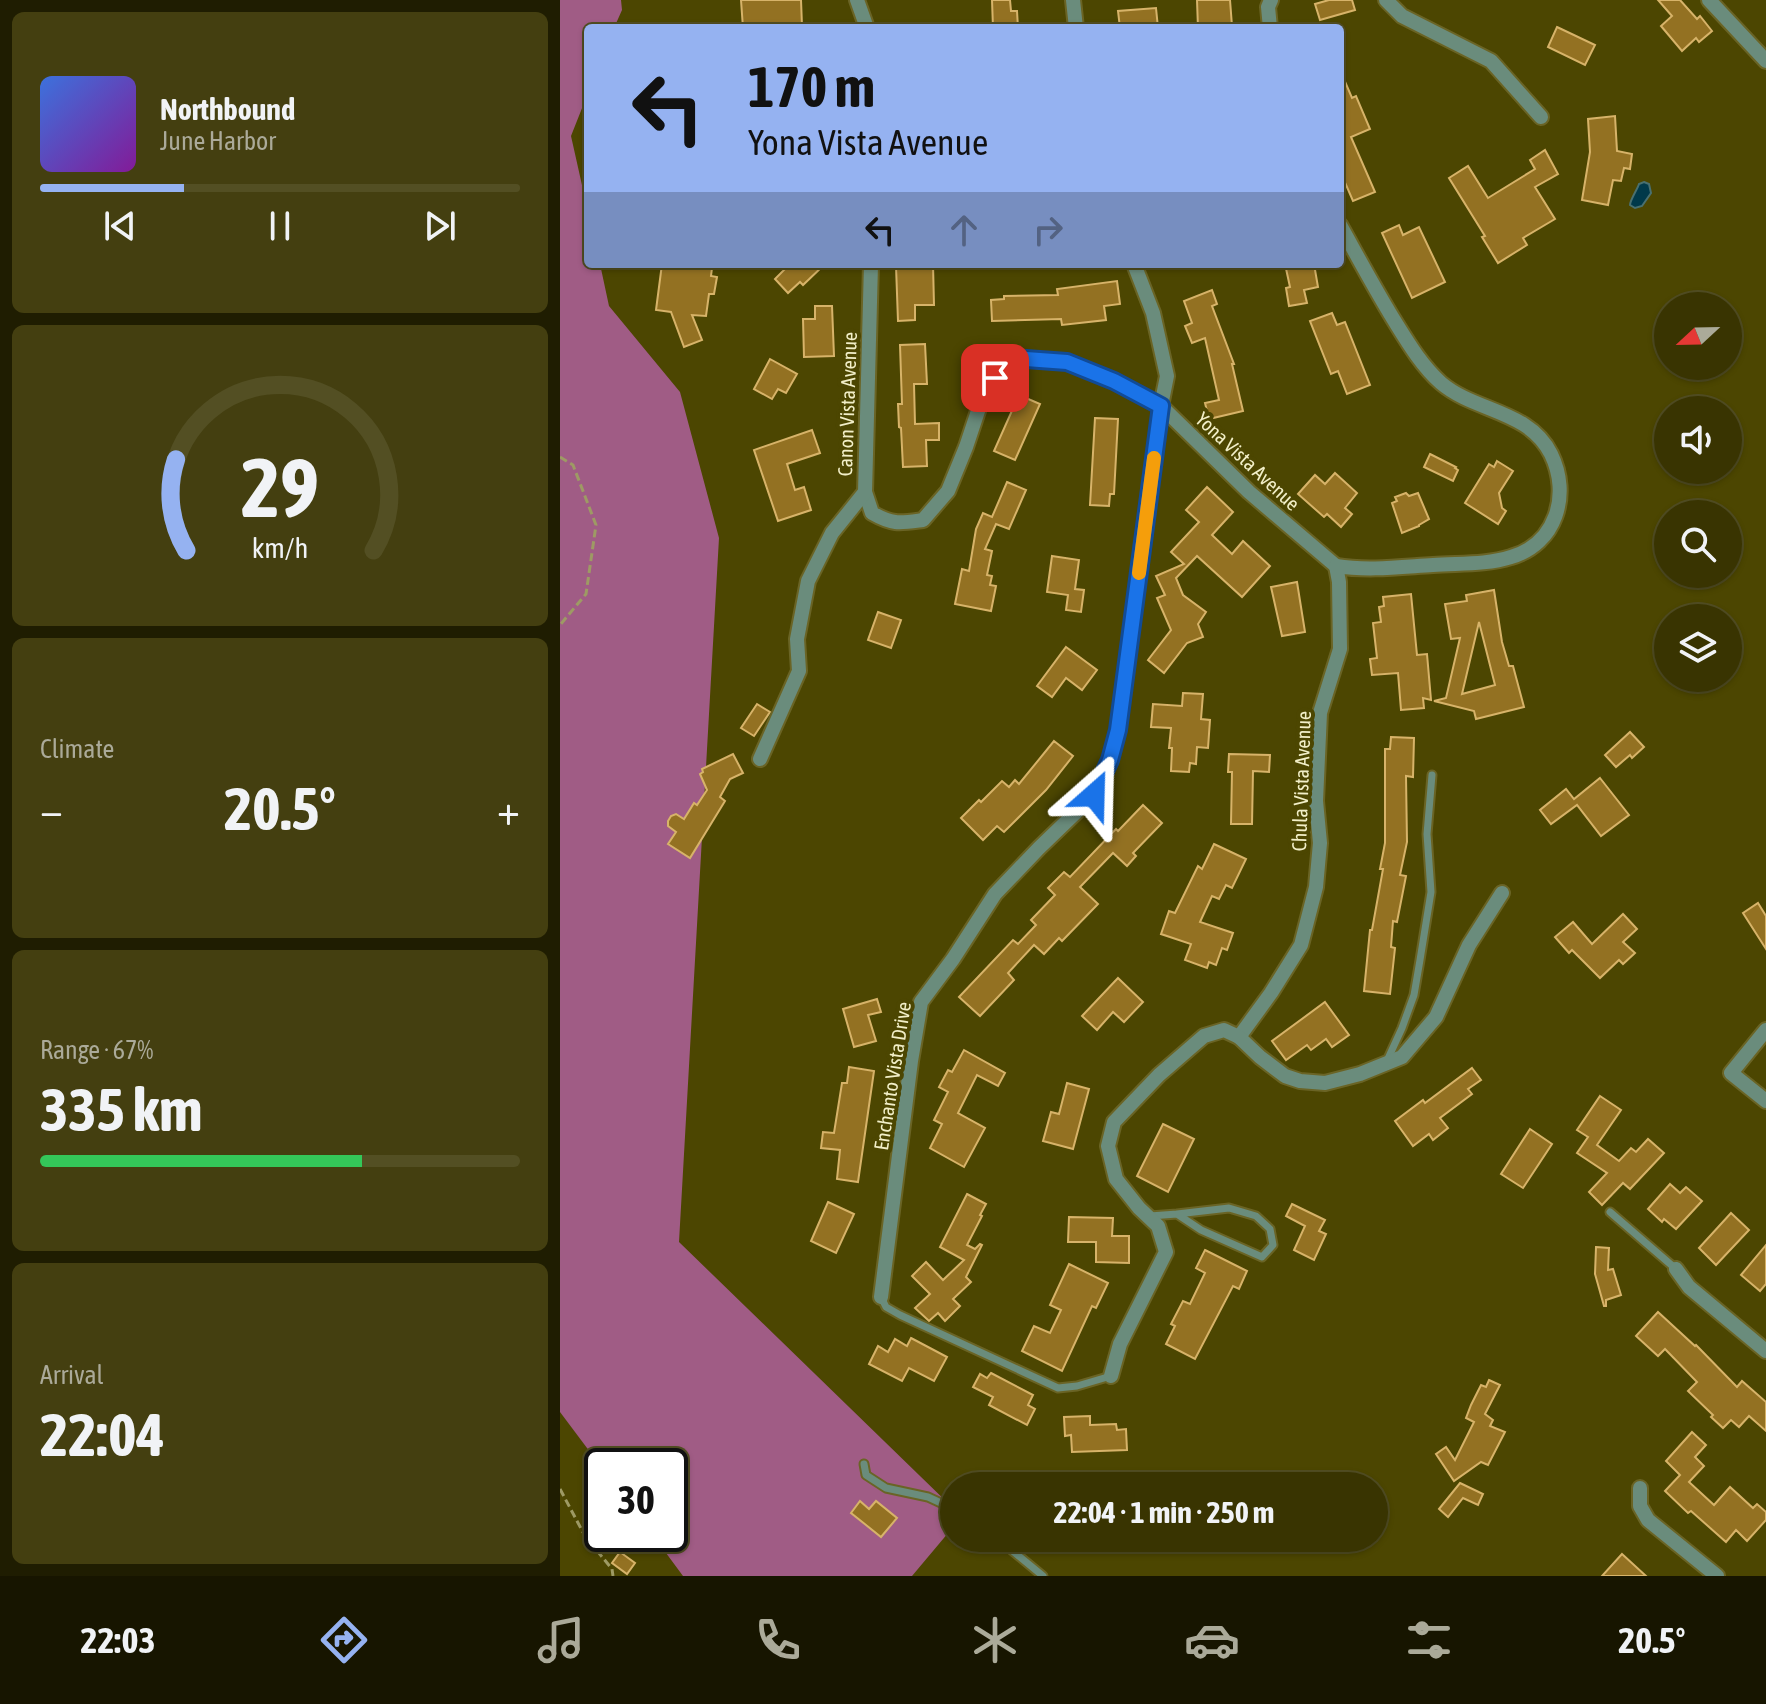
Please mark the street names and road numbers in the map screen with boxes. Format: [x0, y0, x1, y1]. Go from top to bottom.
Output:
street label: Canon Vista Avenue [833, 331, 861, 477]
street label: Yona Vista Avenue [1191, 407, 1305, 515]
street label: Chula Vista Avenue [1287, 710, 1315, 852]
street label: Enchanto Vista Drive [869, 1000, 915, 1152]

